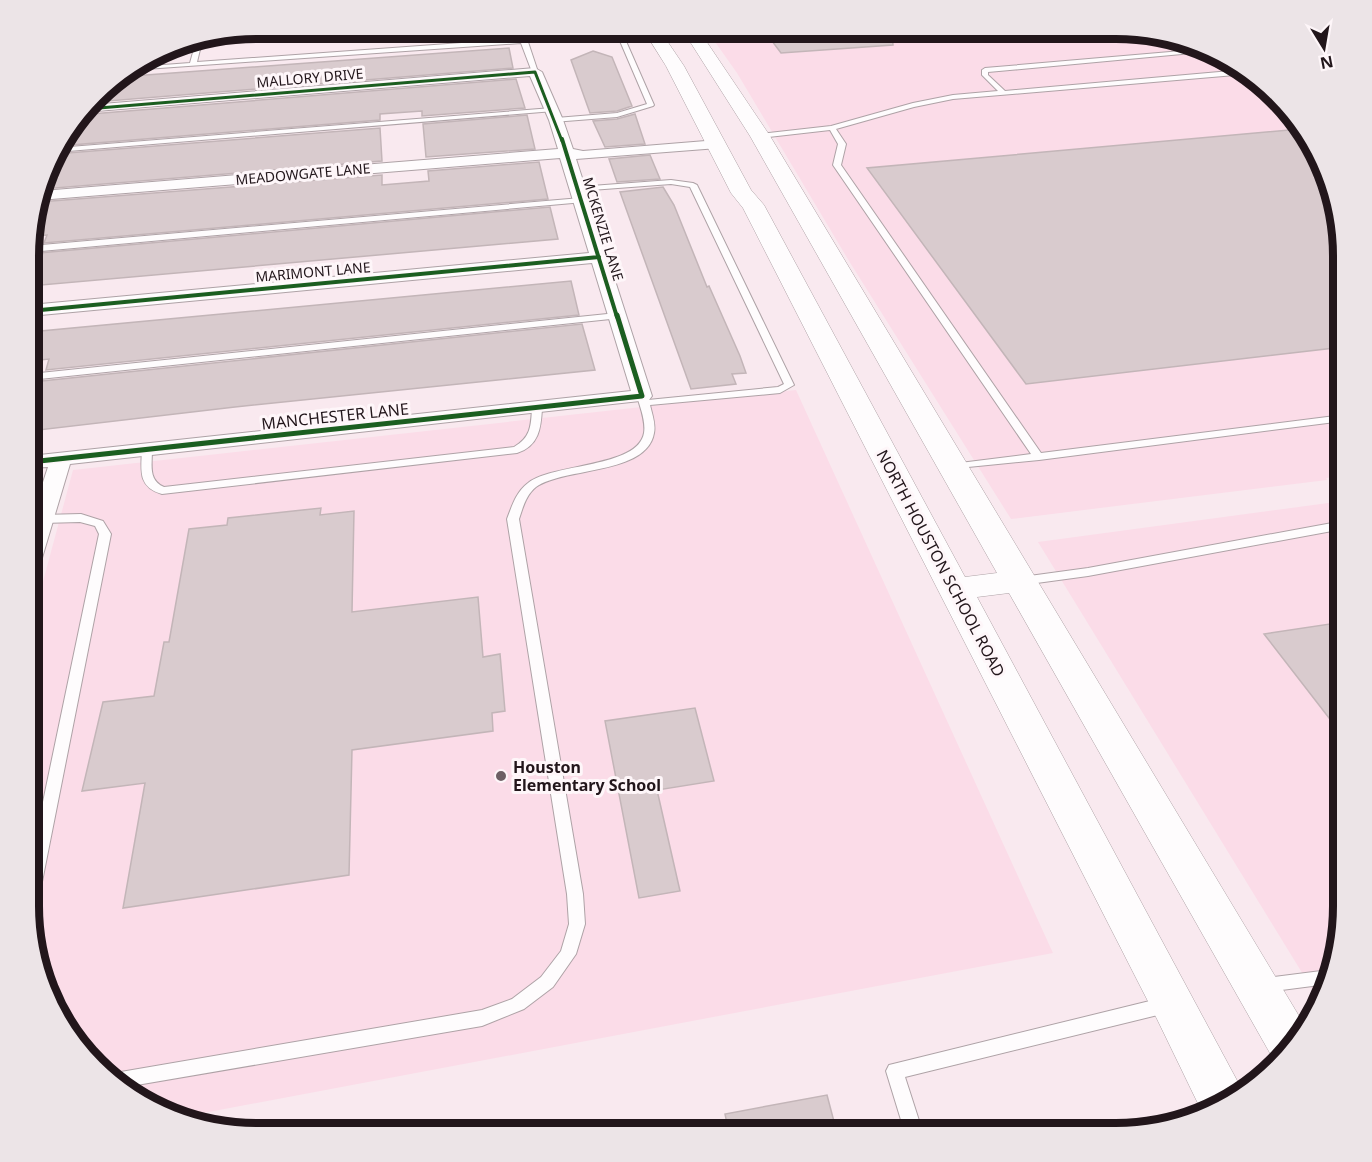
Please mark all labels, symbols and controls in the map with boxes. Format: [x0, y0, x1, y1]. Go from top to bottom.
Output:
north arrow [1294, 18, 1354, 78]
text: N [1318, 51, 1335, 75]
street label: MALLORY DRIVE [256, 63, 364, 92]
street label: MEADOWGATE LANE [235, 158, 371, 189]
street label: MCKENZIE LANE [579, 175, 628, 283]
street label: MARIMONT LANE [255, 257, 371, 286]
street label: MANCHESTER LANE [260, 397, 410, 435]
street label: NORTH HOUSTON SCHOOL ROAD [872, 446, 1010, 680]
place label: Houston Elementary School [513, 756, 661, 796]
marker: Houston Elementary School [494, 769, 508, 783]

